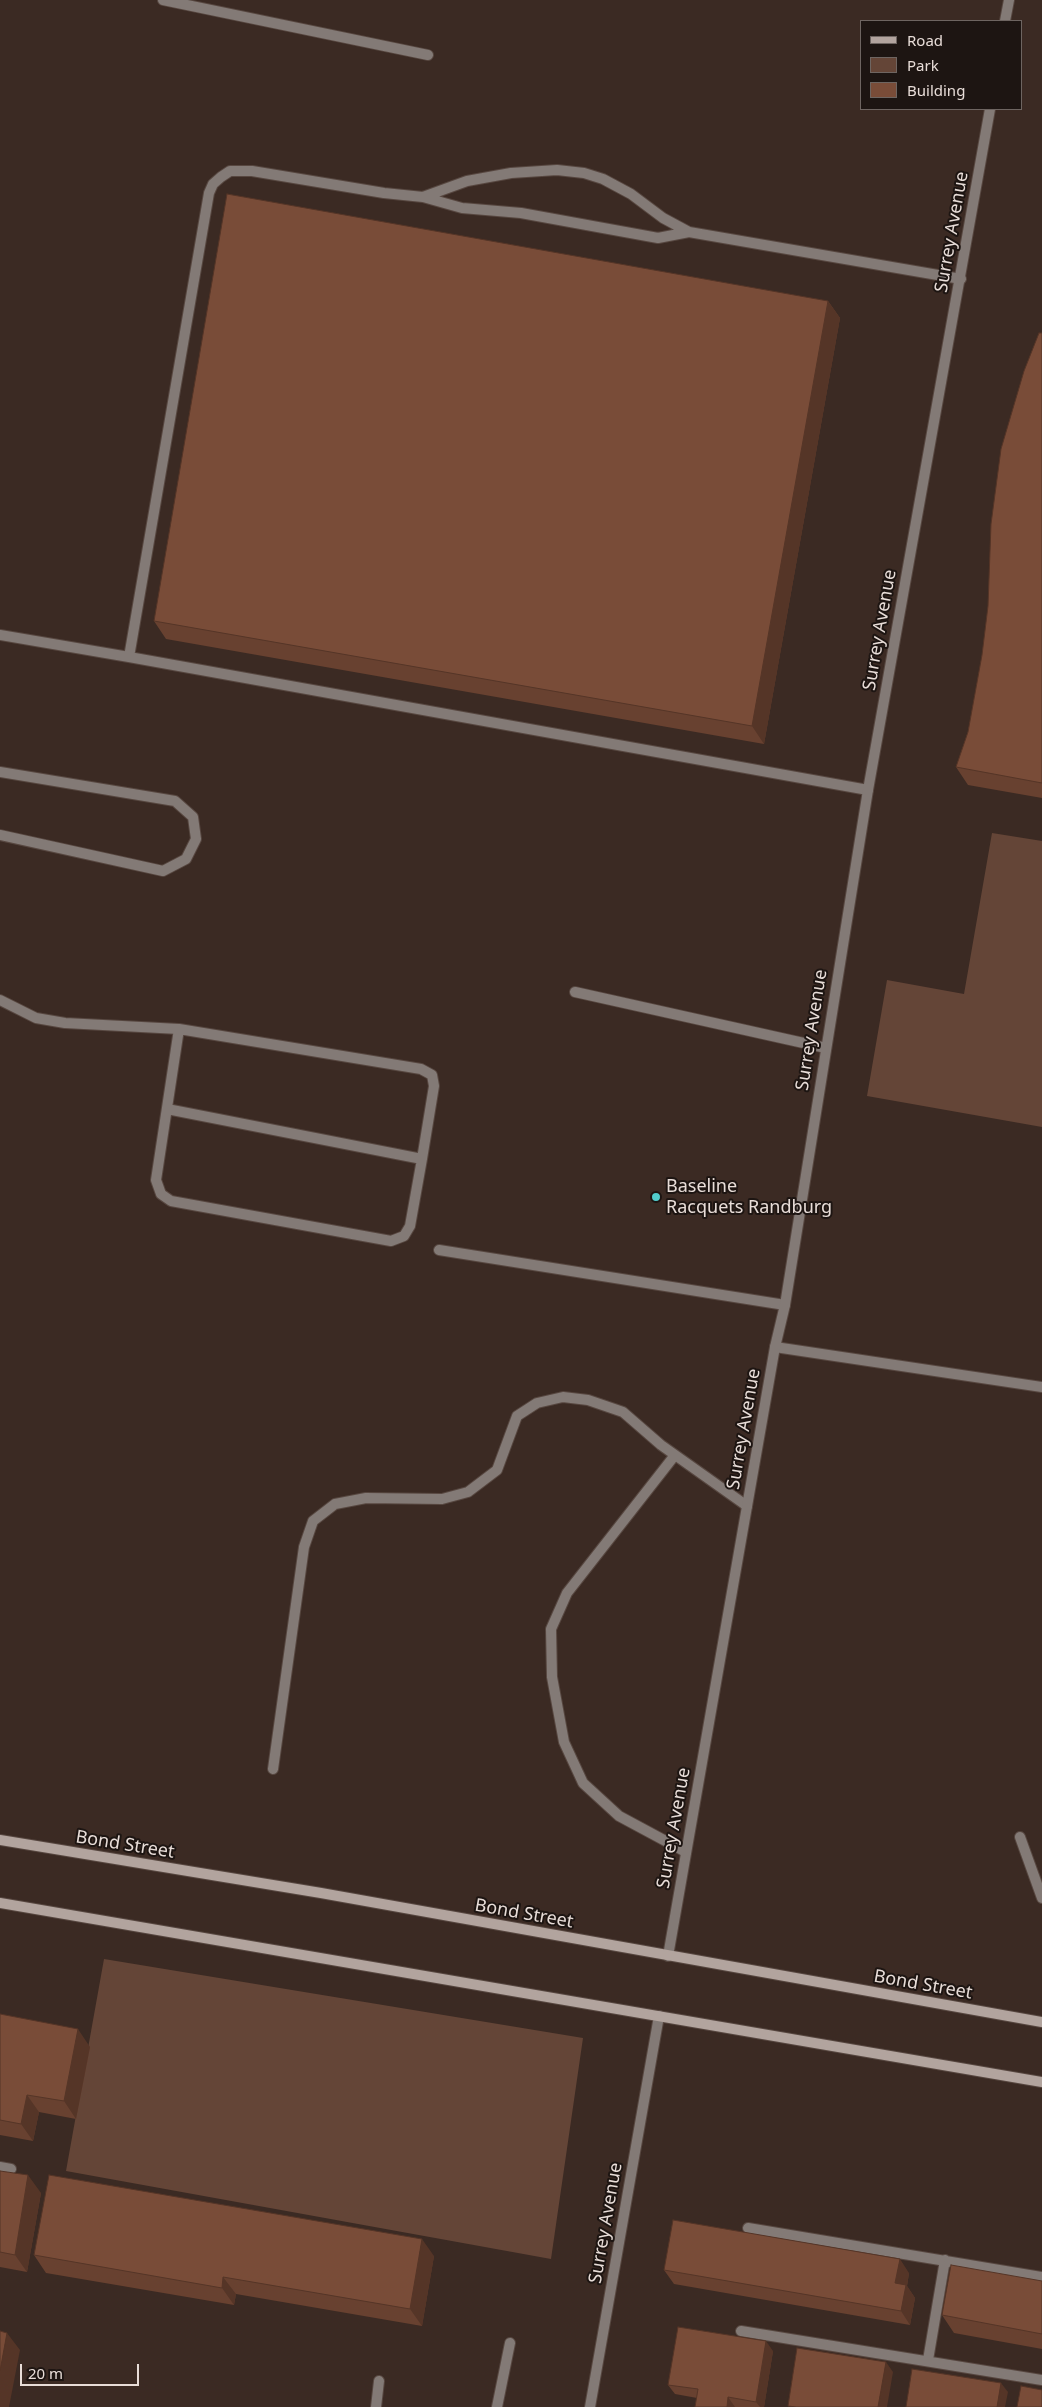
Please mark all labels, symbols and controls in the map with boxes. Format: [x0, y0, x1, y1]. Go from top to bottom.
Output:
legend [860, 20, 1022, 110]
text: Road [907, 30, 943, 50]
text: Park [907, 55, 939, 75]
text: Building [907, 80, 965, 100]
street label: Surrey Avenue [931, 170, 973, 294]
street label: Surrey Avenue [859, 568, 901, 692]
street label: Surrey Avenue [792, 968, 832, 1092]
place label: Baseline Racquets Randburg [666, 1176, 832, 1218]
marker: Baseline Racquets Randburg [650, 1191, 662, 1203]
street label: Surrey Avenue [723, 1367, 765, 1491]
street label: Surrey Avenue [653, 1766, 695, 1890]
street label: Bond Street [74, 1827, 176, 1863]
street label: Bond Street [473, 1895, 575, 1933]
street label: Bond Street [872, 1966, 974, 2004]
street label: Surrey Avenue [585, 2161, 627, 2285]
scale bar [22, 2354, 141, 2386]
text: 20 m [28, 2363, 63, 2383]

